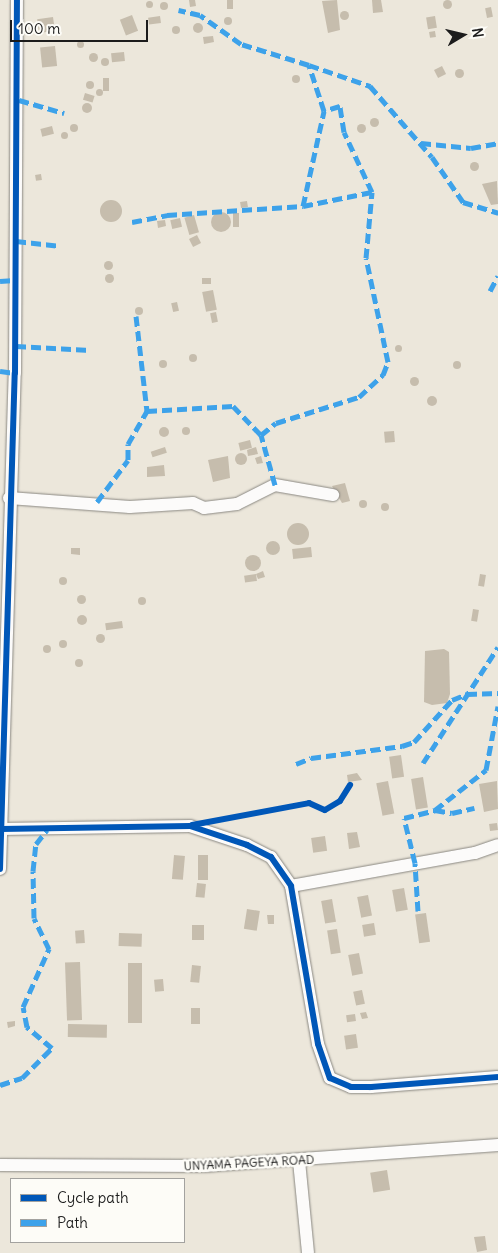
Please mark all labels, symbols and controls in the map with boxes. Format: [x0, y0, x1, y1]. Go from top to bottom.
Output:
scale bar [12, 10, 150, 42]
north arrow [438, 10, 488, 60]
text: 100 m [18, 19, 60, 38]
text: N [468, 26, 487, 39]
street label: UNYAMA PAGEYA ROAD [183, 1152, 315, 1174]
legend [10, 1178, 185, 1243]
text: Cycle path [57, 1188, 129, 1207]
text: Path [57, 1213, 88, 1232]

